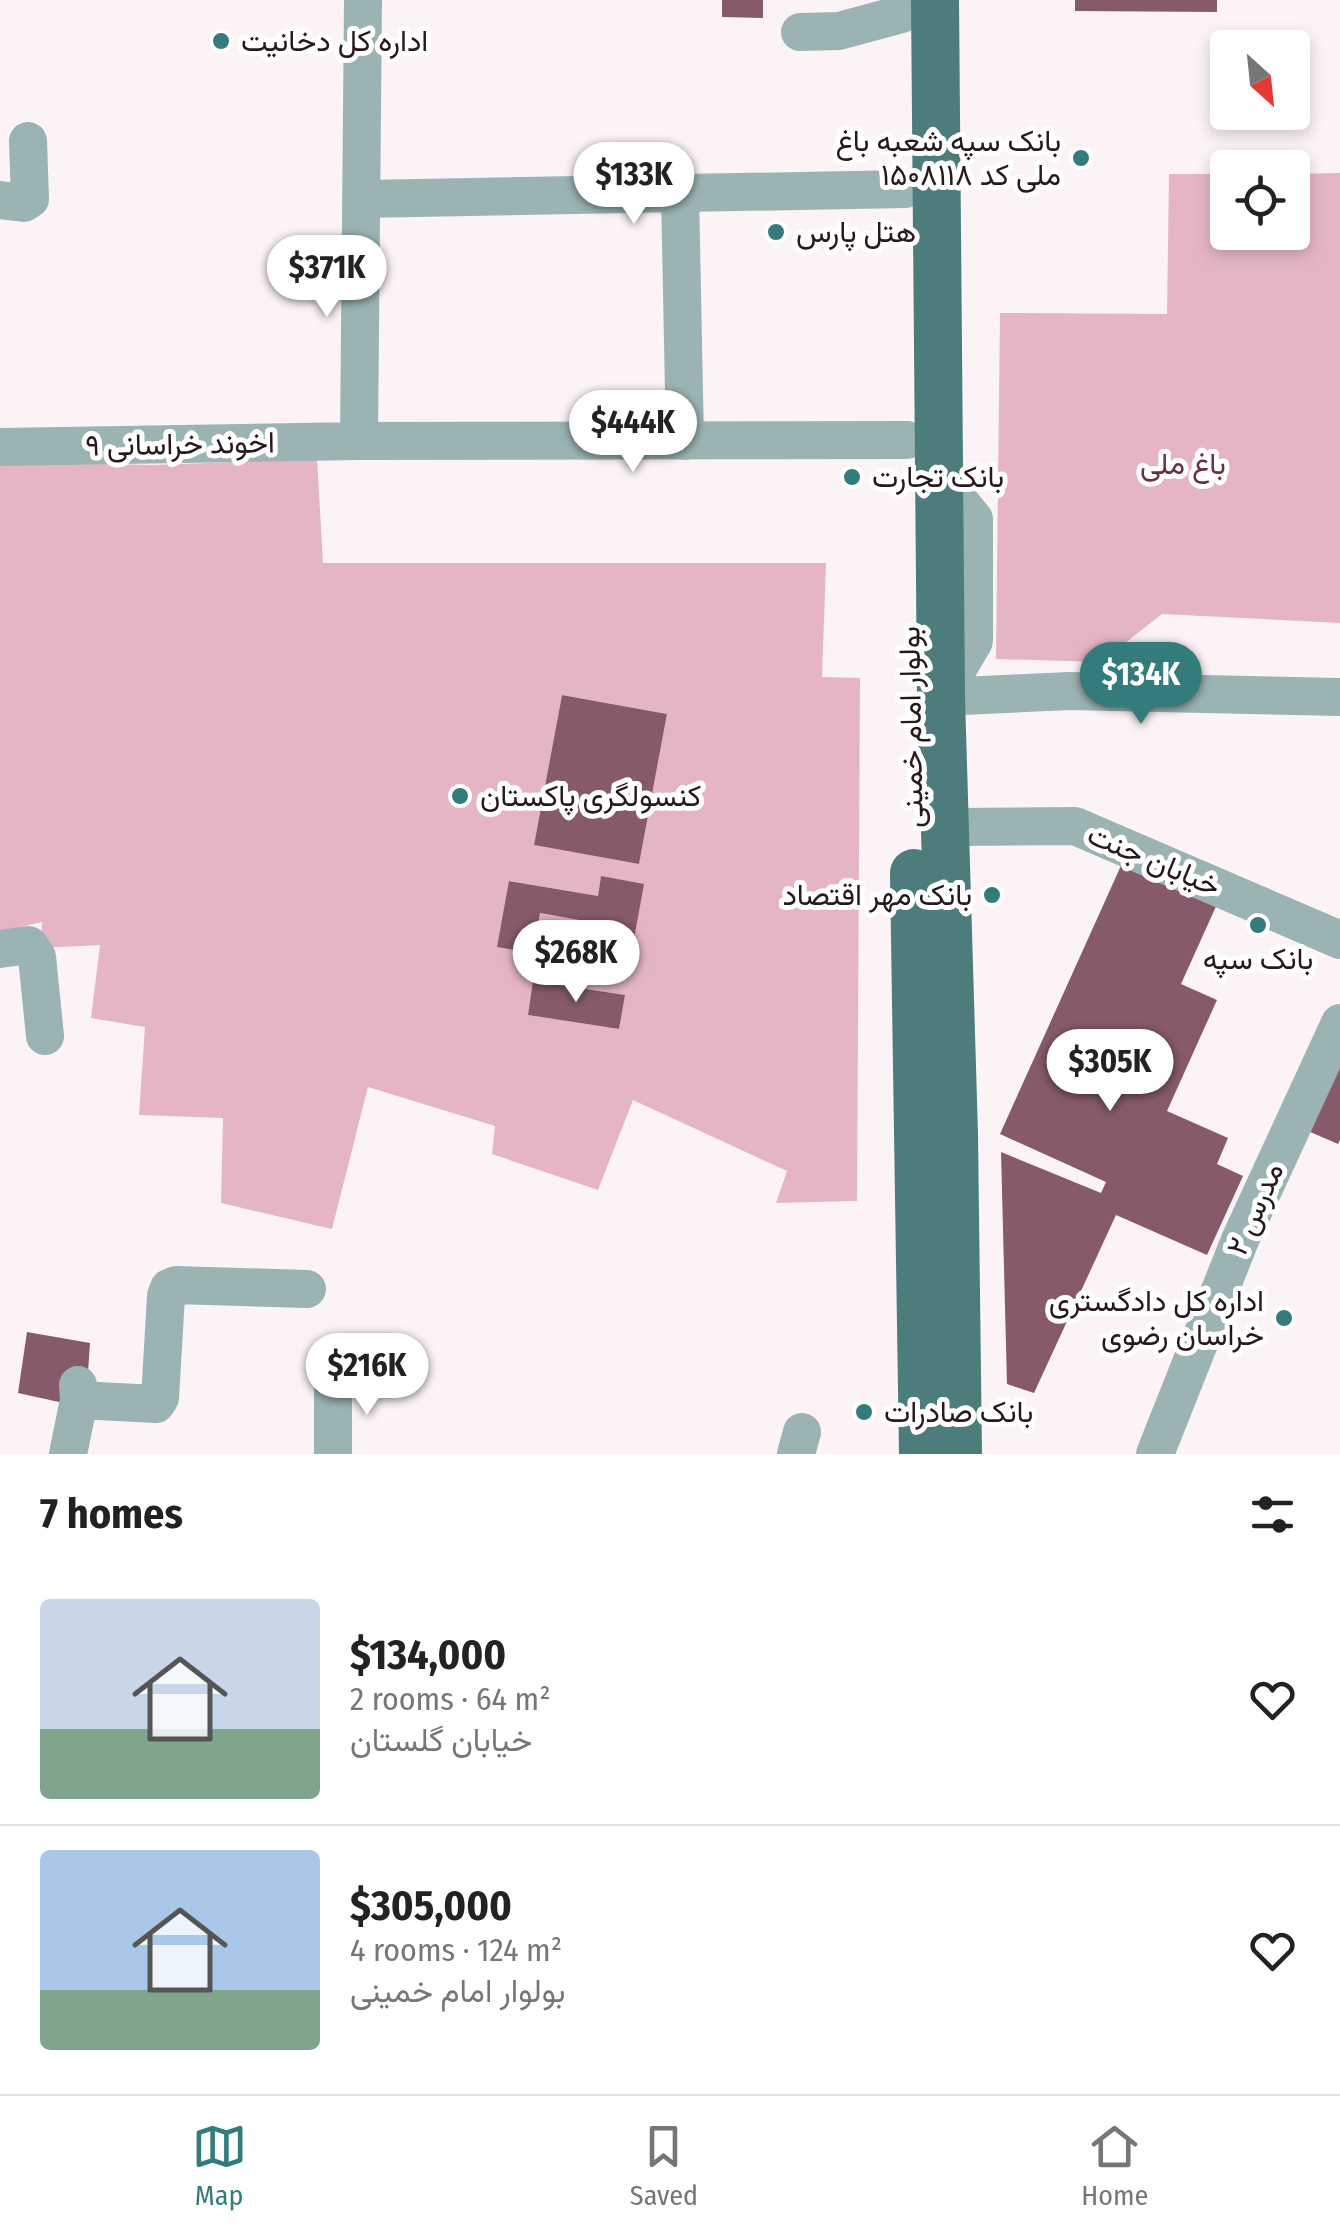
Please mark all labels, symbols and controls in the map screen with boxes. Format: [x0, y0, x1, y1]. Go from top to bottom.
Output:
place label: اداره کل دخانیت [241, 23, 428, 59]
marker: اداره کل دخانیت [210, 30, 232, 52]
north arrow [1210, 30, 1310, 130]
map controls [1210, 30, 1310, 250]
place label: بانک سپه شعبه باغ ملی کد ۱۵۰۸۱۱۸ [836, 123, 1061, 193]
pin: $133K [564, 142, 704, 227]
marker: بانک سپه شعبه باغ ملی کد ۱۵۰۸۱۱۸ [1070, 147, 1092, 169]
button: locate [1210, 150, 1310, 250]
text: $133K [595, 155, 673, 193]
place label: هتل پارس [796, 214, 916, 252]
marker: هتل پارس [765, 221, 787, 243]
pin: $371K [257, 235, 397, 320]
text: $371K [289, 248, 365, 286]
pin: $444K [563, 390, 703, 475]
text: $444K [591, 403, 675, 441]
street label: اخوند خراسانی ۹ [85, 424, 275, 464]
park label: باغ ملی [1140, 446, 1226, 484]
place label: بانک تجارت [872, 459, 1004, 495]
marker: بانک تجارت [841, 466, 863, 488]
street label: بولوار امام خمینی [891, 626, 932, 828]
pin: $134K [1071, 642, 1211, 727]
text: $134K [1102, 655, 1180, 693]
place label: کنسولگری پاکستان [480, 778, 701, 816]
marker: کنسولگری پاکستان [449, 785, 471, 807]
street label: خیابان جنت [1082, 816, 1226, 904]
place label: بانک مهر اقتصاد [782, 877, 972, 913]
marker: بانک مهر اقتصاد [981, 884, 1003, 906]
marker: بانک سپه [1247, 914, 1269, 936]
pin: $268K [506, 920, 646, 1005]
text: $268K [535, 933, 617, 971]
place label: بانک سپه [1203, 941, 1313, 979]
pin: $305K [1040, 1029, 1180, 1114]
text: $305K [1069, 1042, 1151, 1080]
street label: مدرس ۲ [1219, 1157, 1291, 1261]
place label: اداره کل دادگستری خراسان رضوی [1049, 1283, 1264, 1353]
marker: اداره کل دادگستری خراسان رضوی [1273, 1307, 1295, 1329]
pin: $216K [297, 1333, 437, 1418]
text: $216K [328, 1346, 406, 1384]
place label: بانک صادرات [884, 1394, 1033, 1430]
marker: بانک صادرات [853, 1401, 875, 1423]
icon: filters [1245, 1487, 1300, 1542]
text: 7 homes [40, 1489, 183, 1539]
text: $134,000 [350, 1630, 506, 1680]
icon: home [120, 1639, 240, 1759]
icon: heart [1245, 1672, 1300, 1727]
text: 2 rooms · 64 m² [350, 1680, 551, 1718]
text: خیابان گلستان [350, 1721, 532, 1759]
text: $305,000 [350, 1881, 512, 1931]
icon: home [120, 1890, 240, 2010]
icon: heart [1245, 1923, 1300, 1978]
text: 4 rooms · 124 m² [350, 1931, 562, 1969]
text: بولوار امام خمینی [350, 1972, 565, 2010]
tab: Map [192, 2119, 247, 2212]
tab: Saved [630, 2119, 698, 2212]
tab: Home [1081, 2119, 1148, 2212]

